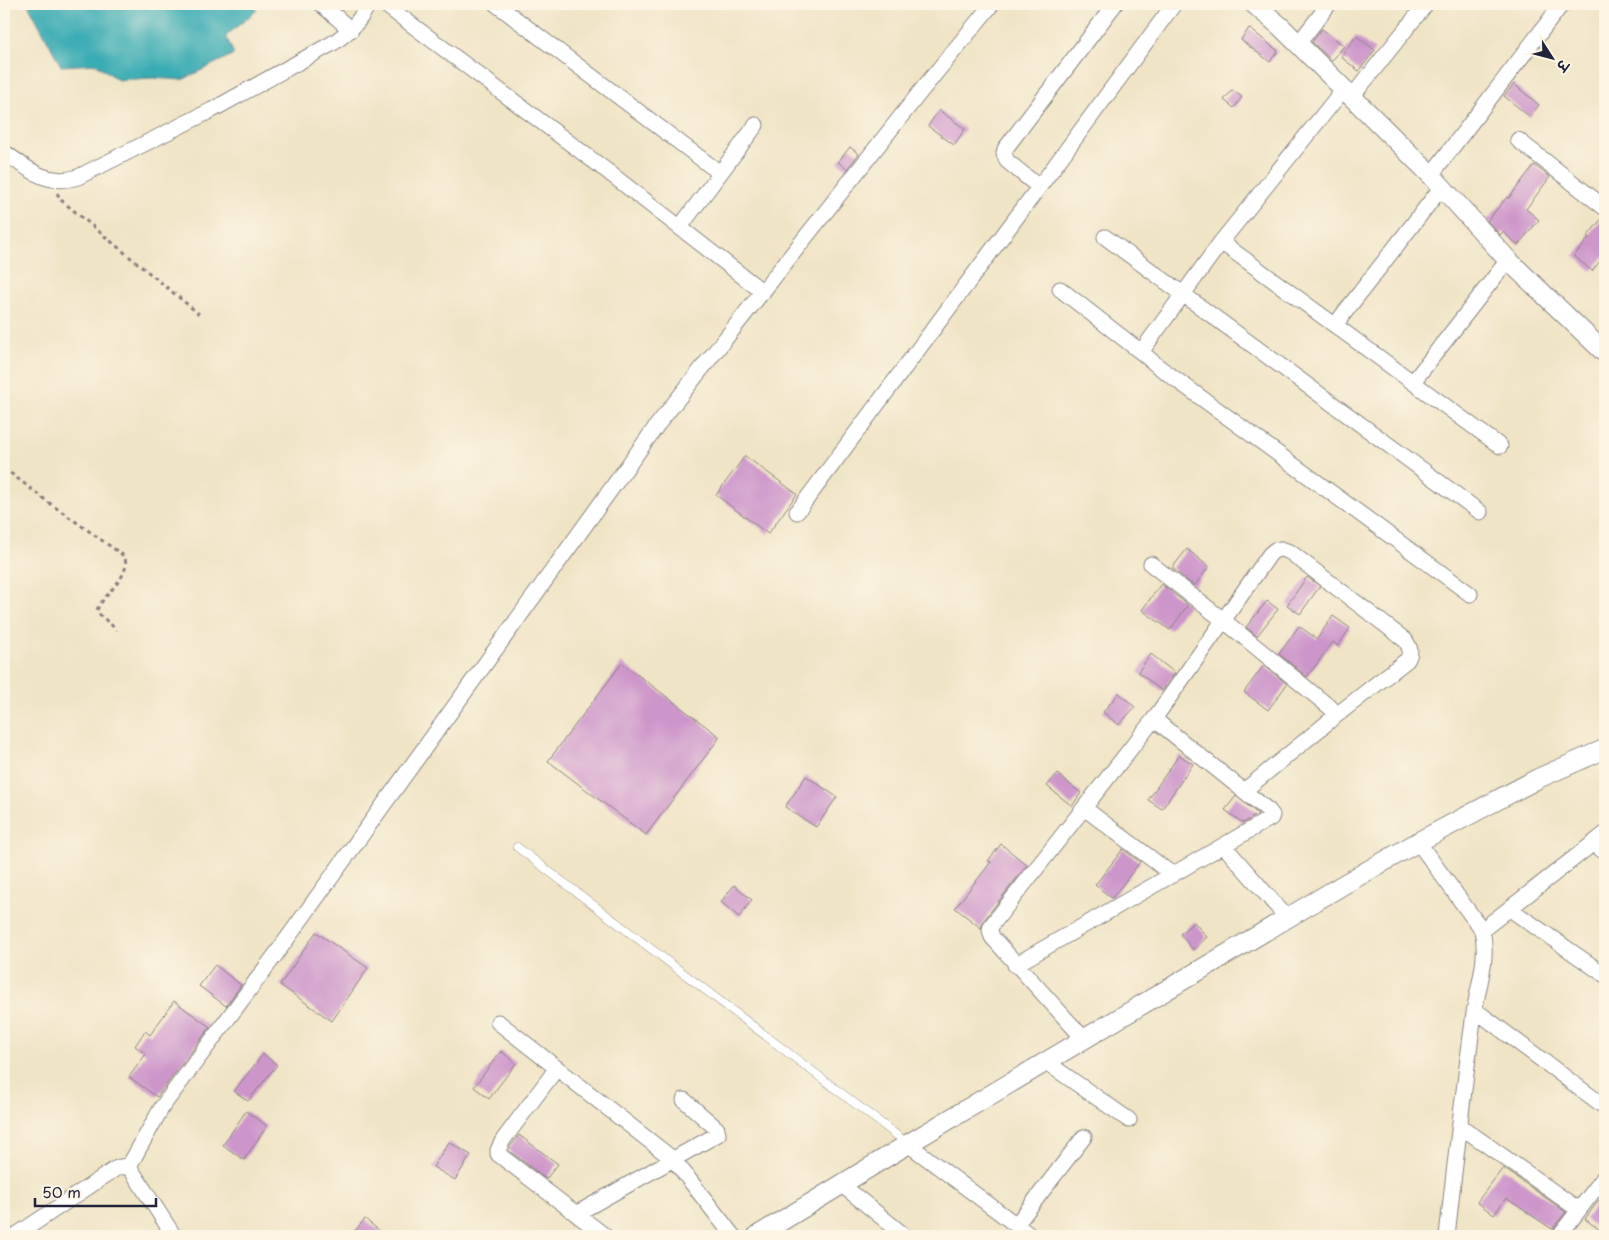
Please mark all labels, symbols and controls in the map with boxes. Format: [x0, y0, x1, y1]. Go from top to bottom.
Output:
north arrow [1526, 32, 1576, 82]
text: उ [1551, 54, 1575, 77]
scale bar [35, 1175, 156, 1207]
text: 50 m [42, 1180, 81, 1203]

